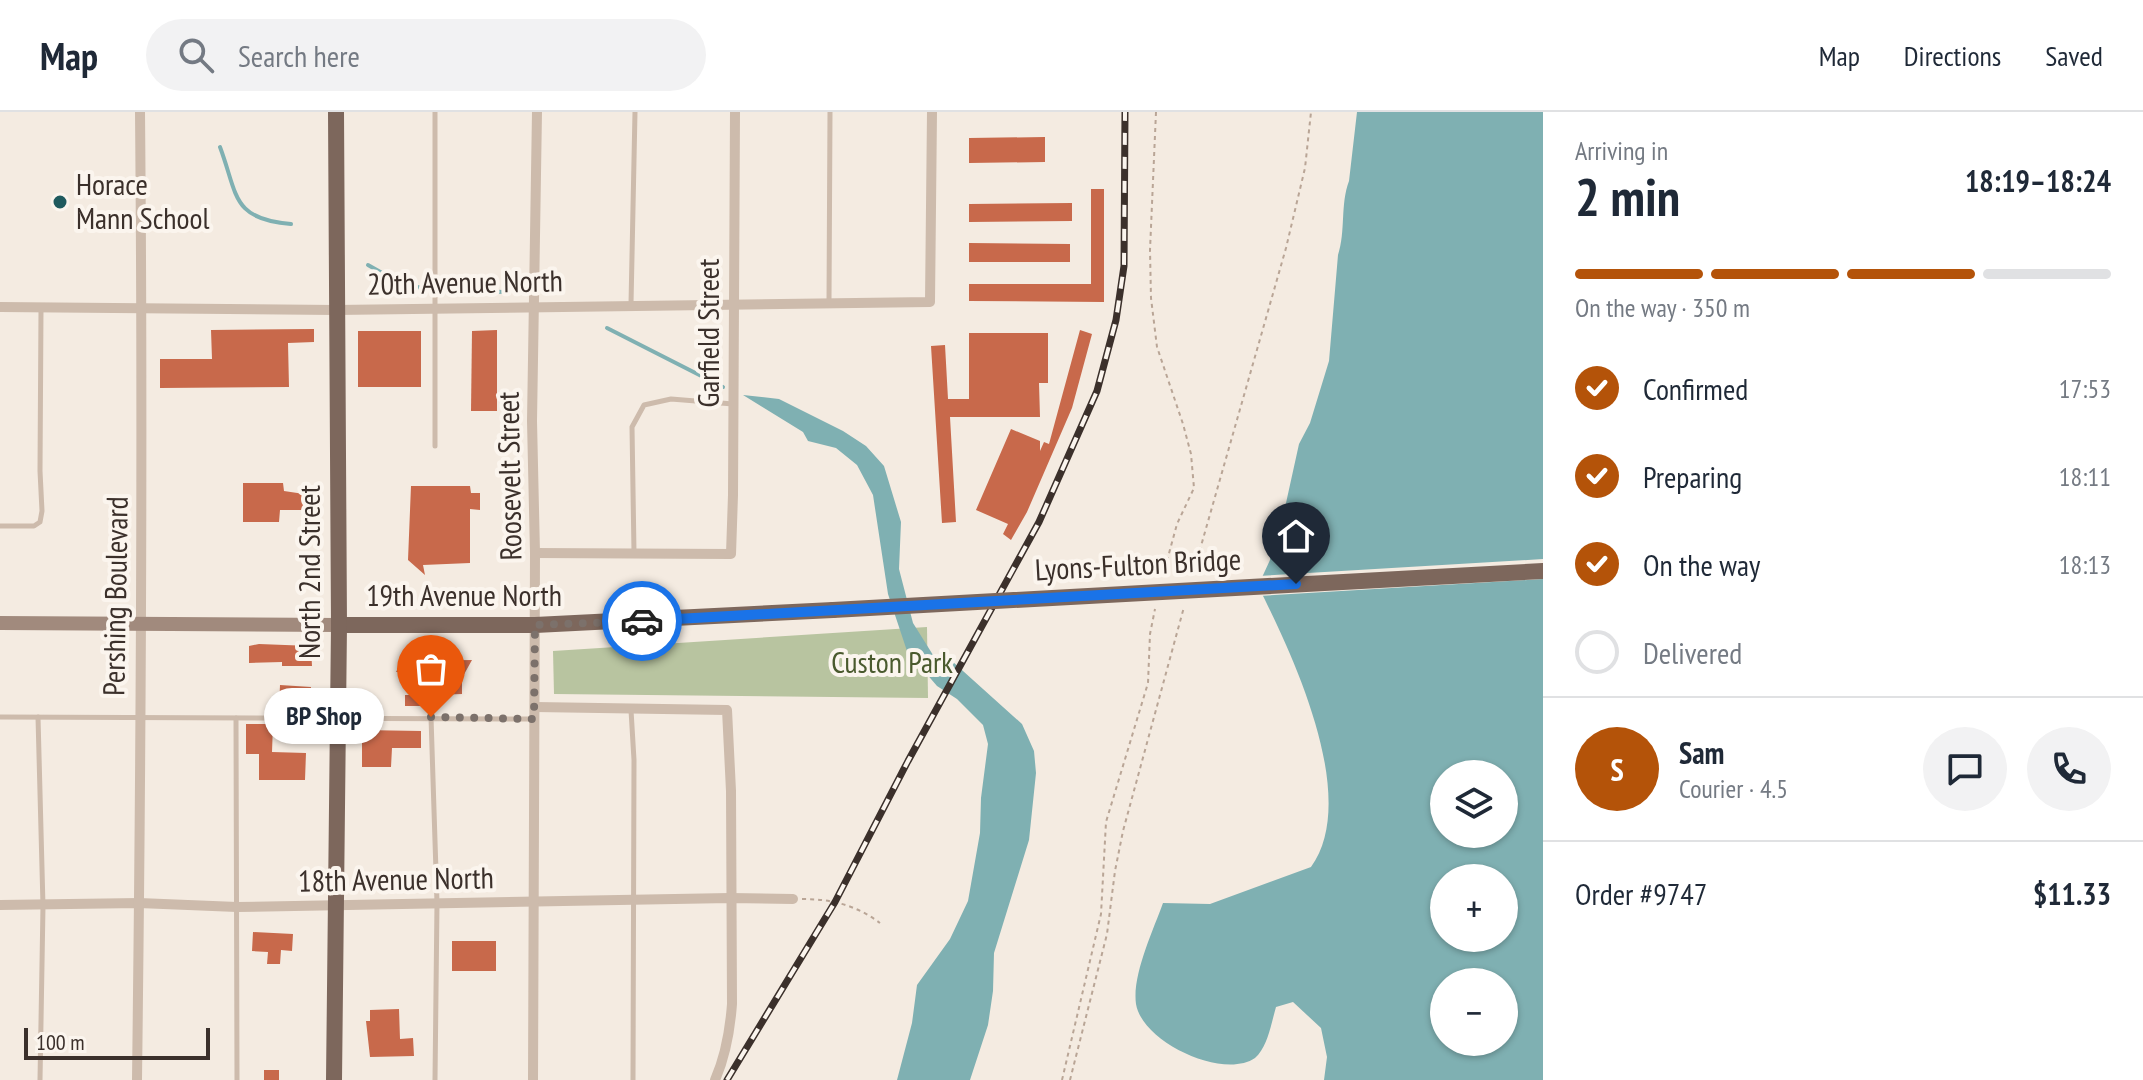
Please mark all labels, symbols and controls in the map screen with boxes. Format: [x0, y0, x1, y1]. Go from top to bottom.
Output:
search box [146, 19, 706, 91]
text: Map [40, 31, 98, 80]
icon: search [174, 33, 218, 77]
text: Search here [238, 36, 360, 75]
text: Map [1819, 37, 1860, 74]
text: Directions [1904, 37, 2001, 74]
text: Saved [2045, 37, 2103, 74]
text: Arriving in [1575, 134, 1668, 167]
text: 18:19–18:24 [1965, 161, 2111, 200]
text: 2 min [1575, 163, 1680, 230]
place label: Horace Mann School [76, 164, 209, 237]
marker: Horace Mann School [51, 193, 69, 211]
street label: Garfield Street [688, 258, 727, 407]
street label: 20th Avenue North [367, 260, 563, 303]
text: On the way · 350 m [1575, 291, 1750, 324]
icon: check [1575, 366, 1619, 410]
text: Confirmed [1643, 369, 1748, 408]
text: 17:53 [2059, 372, 2111, 405]
street label: Roosevelt Street [488, 391, 529, 561]
icon: check [1575, 454, 1619, 498]
text: Preparing [1643, 457, 1742, 496]
text: 18:11 [2059, 460, 2111, 493]
street label: North 2nd Street [289, 484, 328, 659]
street label: Pershing Boulevard [93, 496, 136, 696]
pin [1262, 502, 1330, 584]
icon: home [1274, 514, 1318, 558]
street label: Lyons-Fulton Bridge [1034, 539, 1242, 588]
icon: check [1575, 542, 1619, 586]
text: On the way [1643, 545, 1760, 584]
text: 18:13 [2059, 548, 2111, 581]
street label: 19th Avenue North [366, 575, 562, 614]
courier [602, 581, 682, 661]
icon: car [620, 599, 664, 643]
text: Delivered [1643, 633, 1742, 672]
pin [397, 635, 465, 717]
park label: Custon Park [831, 642, 953, 681]
icon: bag [409, 647, 453, 691]
callout: BP Shop [263, 689, 383, 745]
text: BP Shop [286, 699, 362, 732]
button: chat [1923, 727, 2007, 811]
button: phone [2027, 727, 2111, 811]
text: Sam [1679, 733, 1724, 772]
text: S [1610, 750, 1624, 789]
map controls [1430, 760, 1518, 1056]
button: layers [1430, 760, 1518, 848]
text: Courier · 4.5 [1679, 772, 1788, 805]
street label: 18th Avenue North [298, 857, 494, 900]
button: + [1430, 864, 1518, 952]
text: Order #9747 [1575, 874, 1707, 913]
text: $11.33 [2033, 874, 2111, 913]
button: − [1430, 968, 1518, 1056]
scale bar [24, 1024, 210, 1060]
text: 100 m [36, 1028, 85, 1056]

